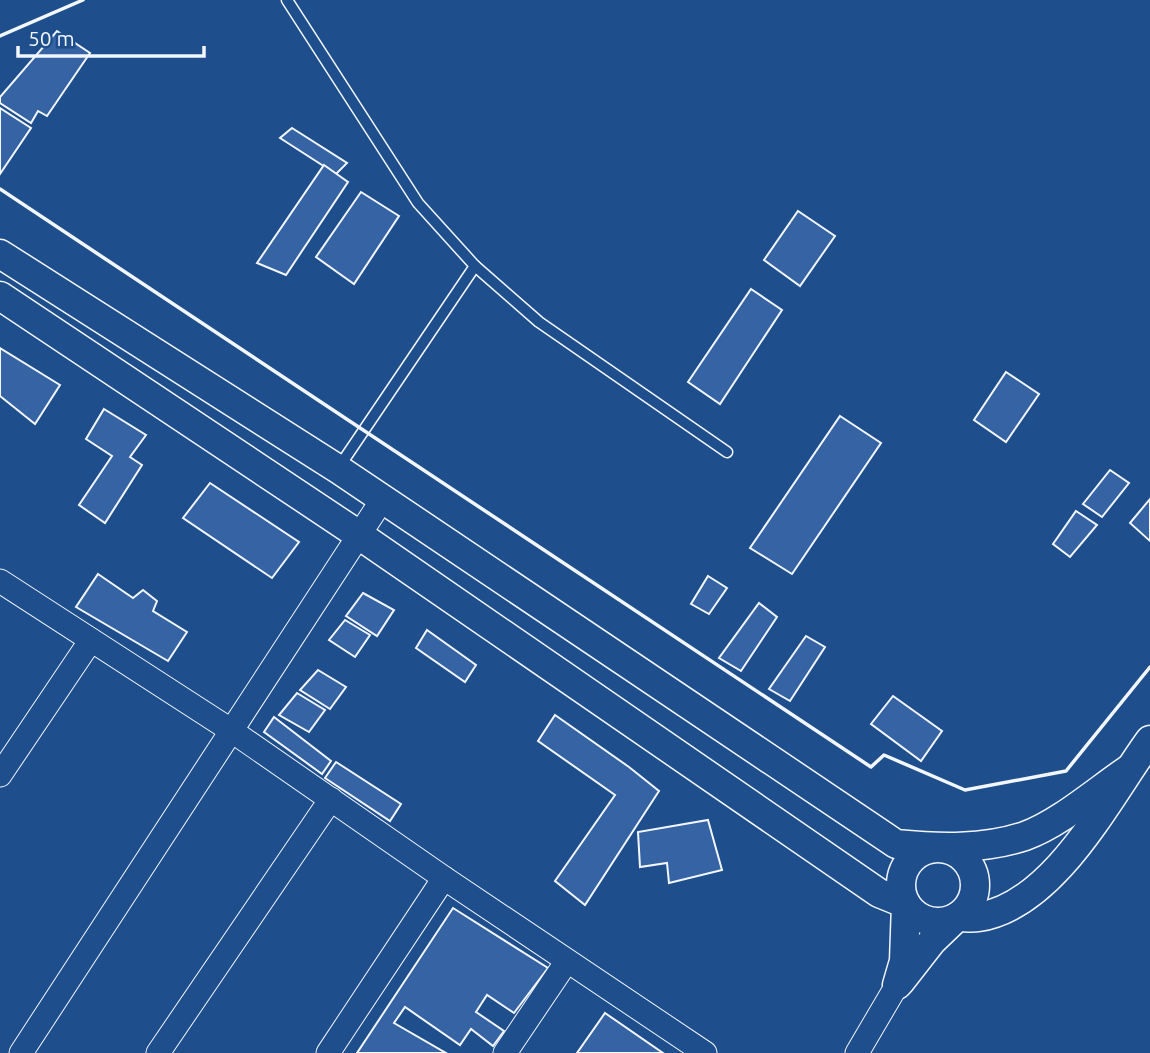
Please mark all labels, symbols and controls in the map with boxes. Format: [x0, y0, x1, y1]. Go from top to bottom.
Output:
scale bar [18, 14, 203, 58]
text: 50 m [28, 26, 75, 50]

